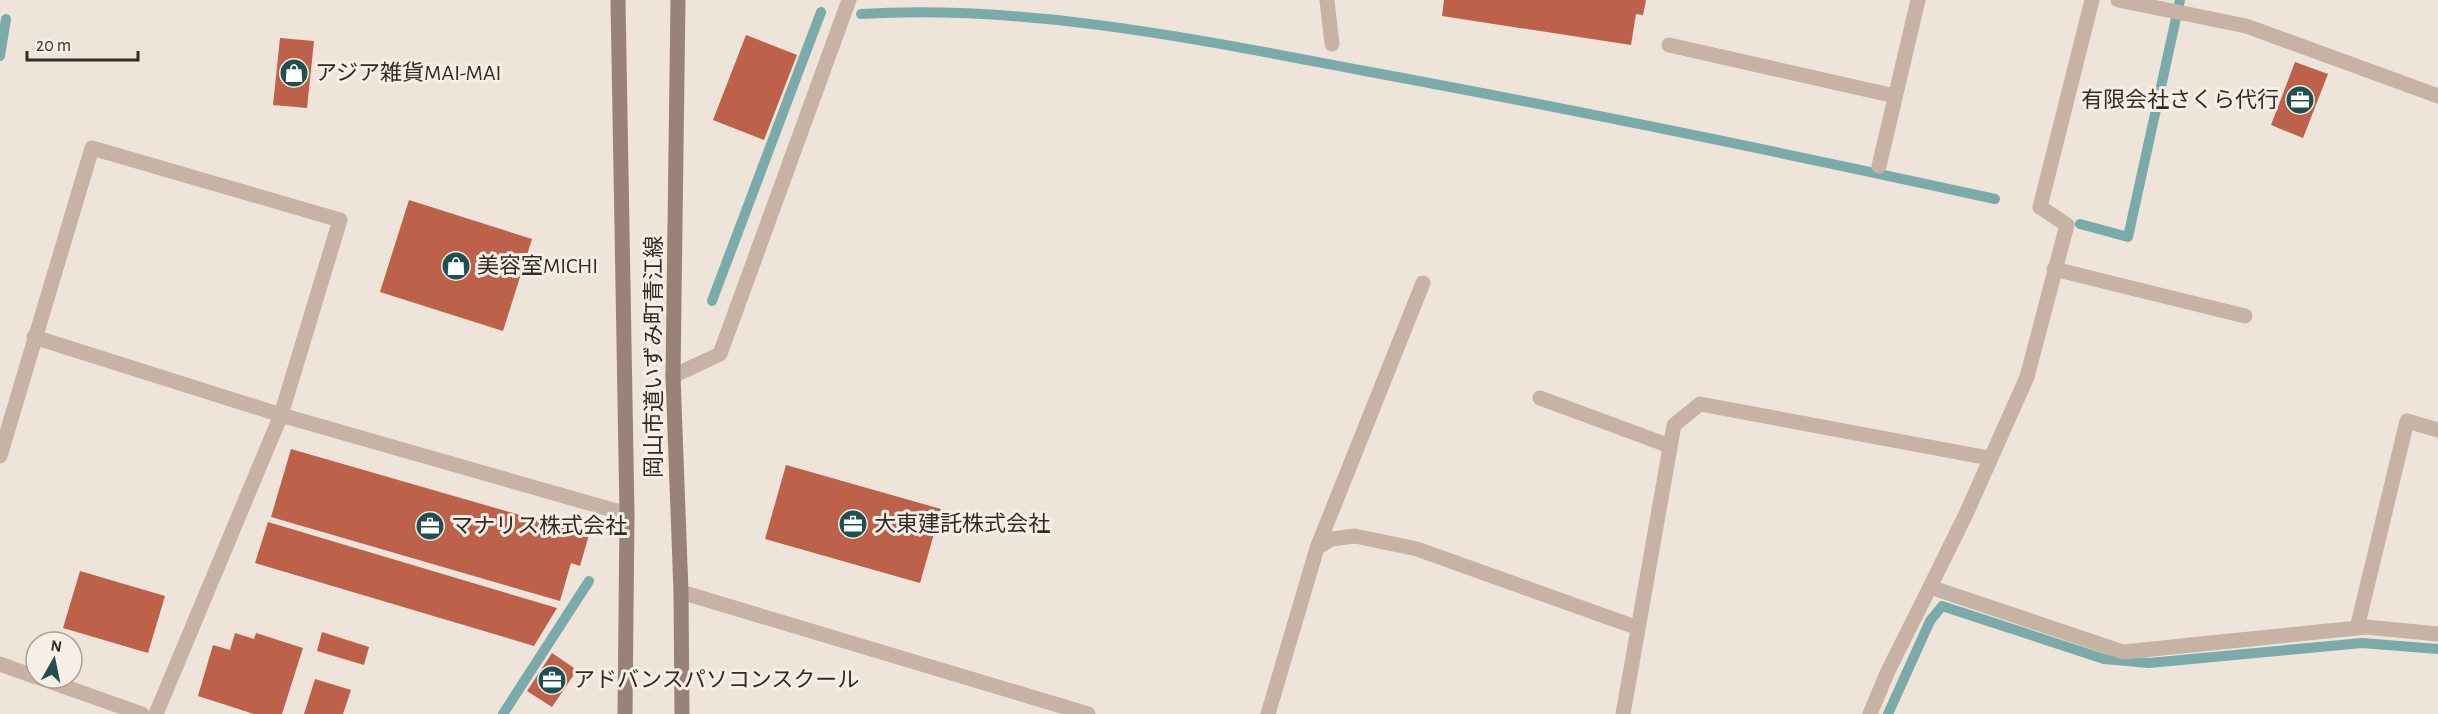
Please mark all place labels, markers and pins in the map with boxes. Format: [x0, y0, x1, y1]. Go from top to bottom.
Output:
shop icon: アジア雑貨MAI-MAI [278, 57, 310, 89]
place label: アジア雑貨MAI-MAI [315, 61, 502, 84]
office icon: 有限会社さくら代行 [2284, 84, 2316, 116]
place label: 有限会社さくら代行 [2081, 88, 2279, 111]
shop icon: 美容室MICHI [440, 250, 472, 282]
place label: 美容室MICHI [477, 254, 598, 277]
office icon: 大東建託株式会社 [837, 508, 869, 540]
office icon: マナリス株式会社 [414, 510, 446, 542]
place label: 大東建託株式会社 [874, 512, 1050, 535]
place label: マナリス株式会社 [451, 514, 627, 537]
office icon: アドバンスパソコンスクール [536, 664, 568, 696]
place label: アドバンスパソコンスクール [573, 668, 859, 691]

